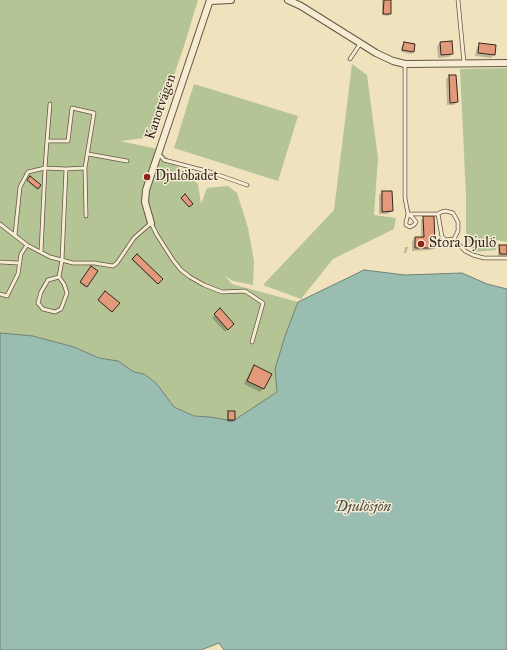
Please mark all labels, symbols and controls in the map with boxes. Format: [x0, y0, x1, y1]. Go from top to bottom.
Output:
street label: Kanotvägen [142, 72, 180, 142]
place label: Djulöbadet [155, 169, 218, 185]
marker: Djulöbadet [142, 172, 152, 182]
place label: Stora Djulö [429, 236, 496, 252]
marker: Stora Djulö [416, 239, 426, 249]
water label: Djulösjön [335, 498, 391, 516]

